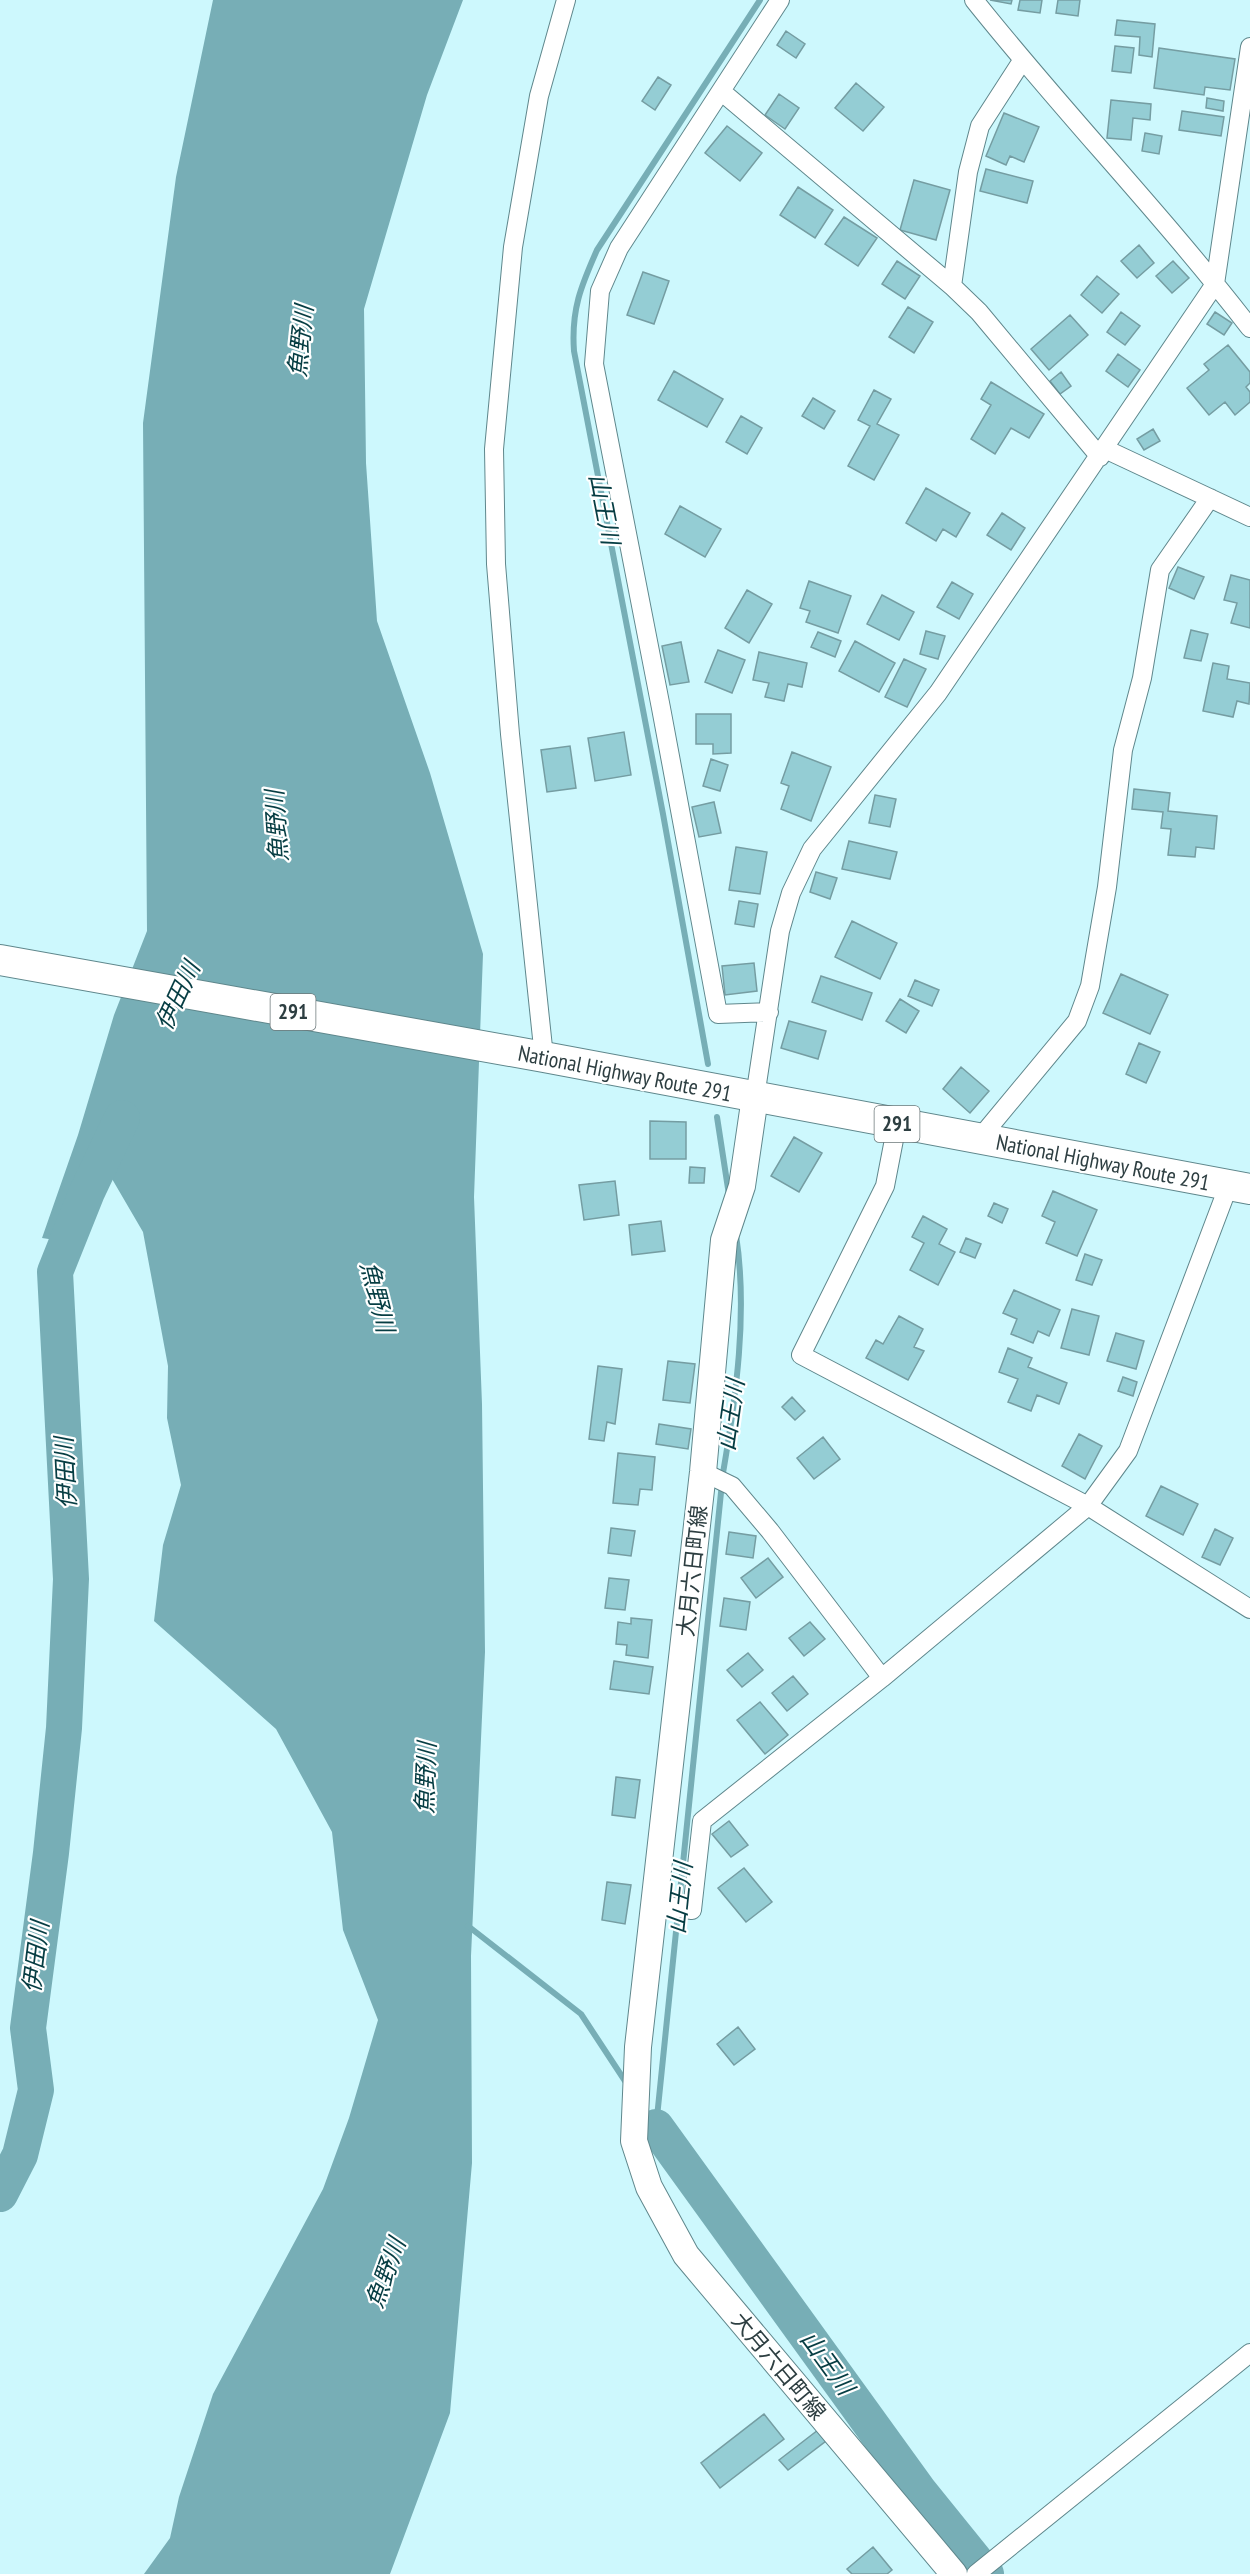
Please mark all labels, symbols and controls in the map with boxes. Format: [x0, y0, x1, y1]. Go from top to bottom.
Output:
water label: 魚野川 [281, 301, 320, 378]
water label: 山王川 [582, 471, 627, 550]
water label: 魚野川 [258, 786, 294, 863]
water label: 伊田川 [148, 954, 208, 1035]
road number: 291 [270, 994, 316, 1030]
street label: National Highway Route 291 [516, 1039, 734, 1107]
road number: 291 [874, 1106, 920, 1142]
street label: National Highway Route 291 [994, 1128, 1212, 1196]
water label: 魚野川 [354, 1258, 402, 1338]
water label: 山王川 [710, 1374, 751, 1453]
water label: 伊田川 [48, 1433, 83, 1510]
street label: 大月六日町線 [671, 1504, 713, 1638]
water label: 魚野川 [409, 1738, 442, 1815]
water label: 山王川 [660, 1858, 699, 1935]
water label: 伊田川 [16, 1916, 56, 1995]
water label: 魚野川 [359, 2231, 413, 2312]
street label: 大月六日町線 [726, 2306, 832, 2426]
water label: 山王川 [794, 2324, 863, 2403]

